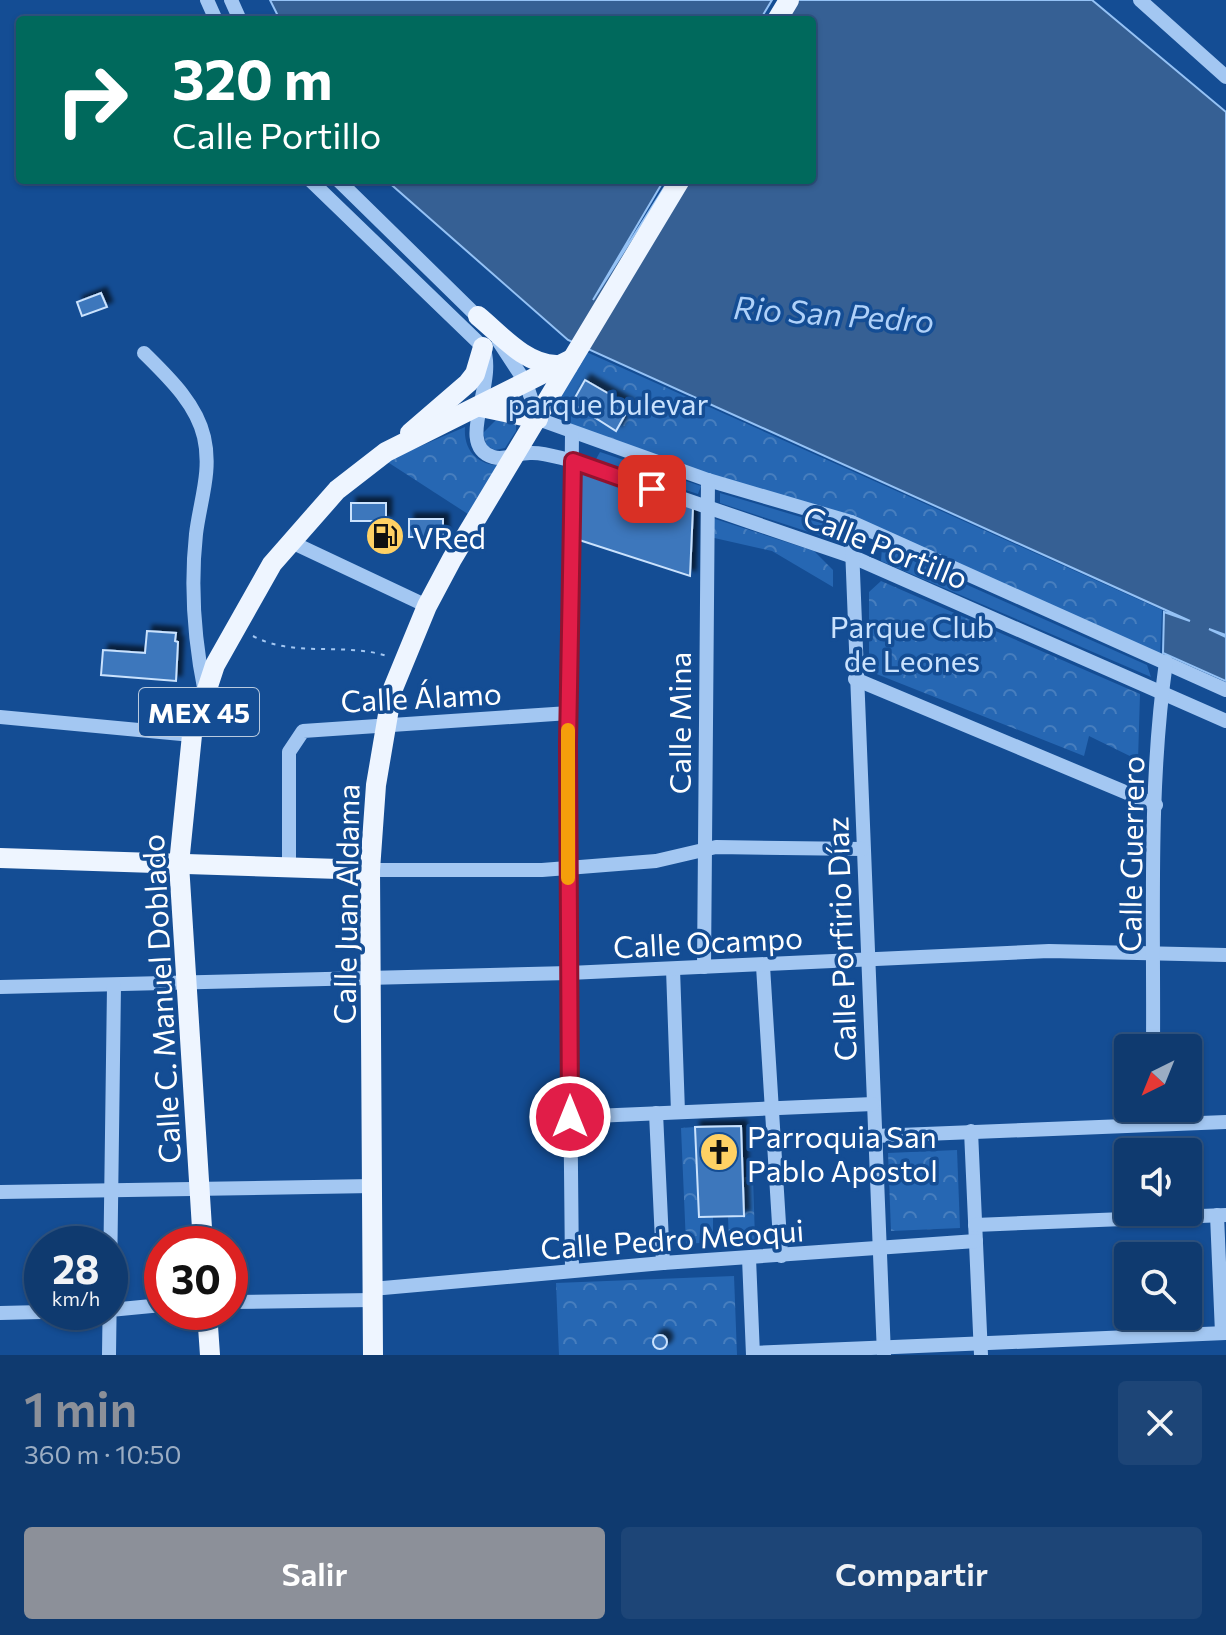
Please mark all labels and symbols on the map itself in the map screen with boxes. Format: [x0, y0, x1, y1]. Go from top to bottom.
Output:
water label: Rio San Pedro [732, 286, 936, 340]
park label: parque bulevar [507, 384, 709, 421]
pin [618, 455, 686, 523]
street label: Calle Portillo [798, 496, 974, 596]
fuel station icon: VRed [364, 515, 406, 557]
place label: VRed [413, 518, 486, 555]
park label: Parque Club de Leones [830, 607, 994, 678]
street label: Calle Mina [660, 652, 697, 794]
street label: Calle Álamo [340, 673, 502, 719]
road number: MEX 45 [139, 688, 259, 736]
street label: Calle Guerrero [1110, 756, 1150, 952]
street label: Calle Juan Aldama [324, 784, 366, 1024]
street label: Calle Porfirio Díaz [817, 816, 863, 1062]
street label: Calle C. Manuel Doblado [133, 833, 187, 1165]
street label: Calle Ocampo [612, 918, 804, 964]
north arrow [1114, 1034, 1202, 1122]
position arrow [528, 1075, 612, 1159]
place label: Parroquia San Pablo Apostol [747, 1117, 938, 1188]
church icon: Parroquia San Pablo Apostol [698, 1131, 740, 1173]
street label: Calle Pedro Meoqui [539, 1210, 805, 1266]
speed limit sign: 30 [144, 1226, 248, 1330]

